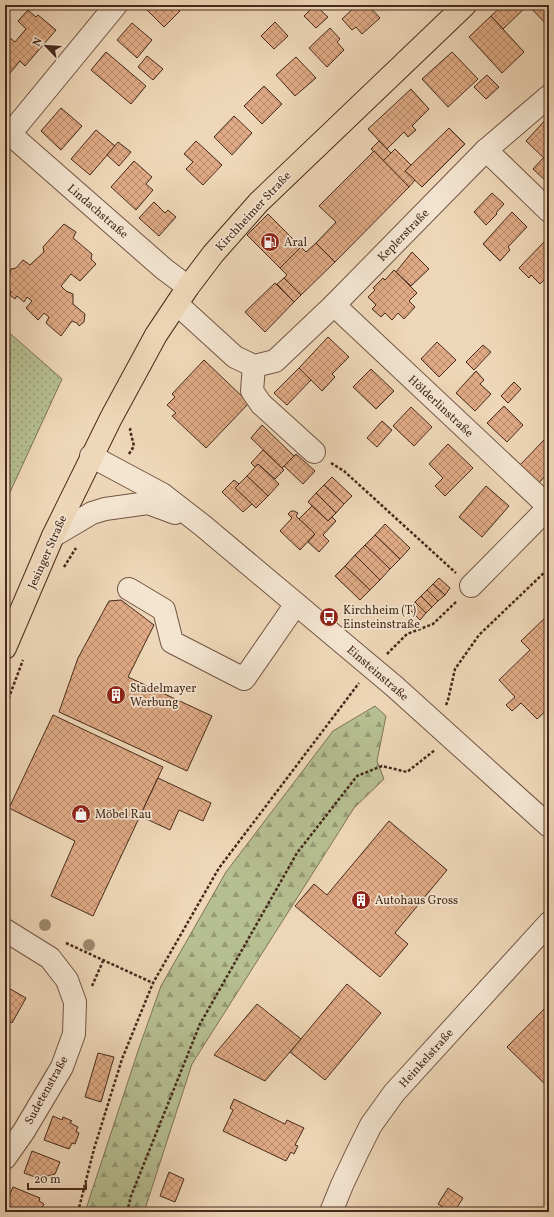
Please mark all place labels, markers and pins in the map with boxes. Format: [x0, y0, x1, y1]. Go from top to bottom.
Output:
fuel station icon: Aral [259, 231, 281, 253]
place label: Aral [284, 235, 307, 251]
place label: Kirchheim (T) Einsteinstraße [343, 603, 420, 633]
bus stop icon: Kirchheim (T) Einsteinstraße [318, 606, 340, 628]
place label: Stadelmayer Werbung [130, 681, 196, 711]
building icon: Stadelmayer Werbung [105, 684, 127, 706]
shop icon: Möbel Rau [70, 803, 92, 825]
place label: Möbel Rau [95, 807, 152, 823]
building icon: Autohaus Gross [350, 889, 372, 911]
place label: Autohaus Gross [375, 893, 458, 909]

